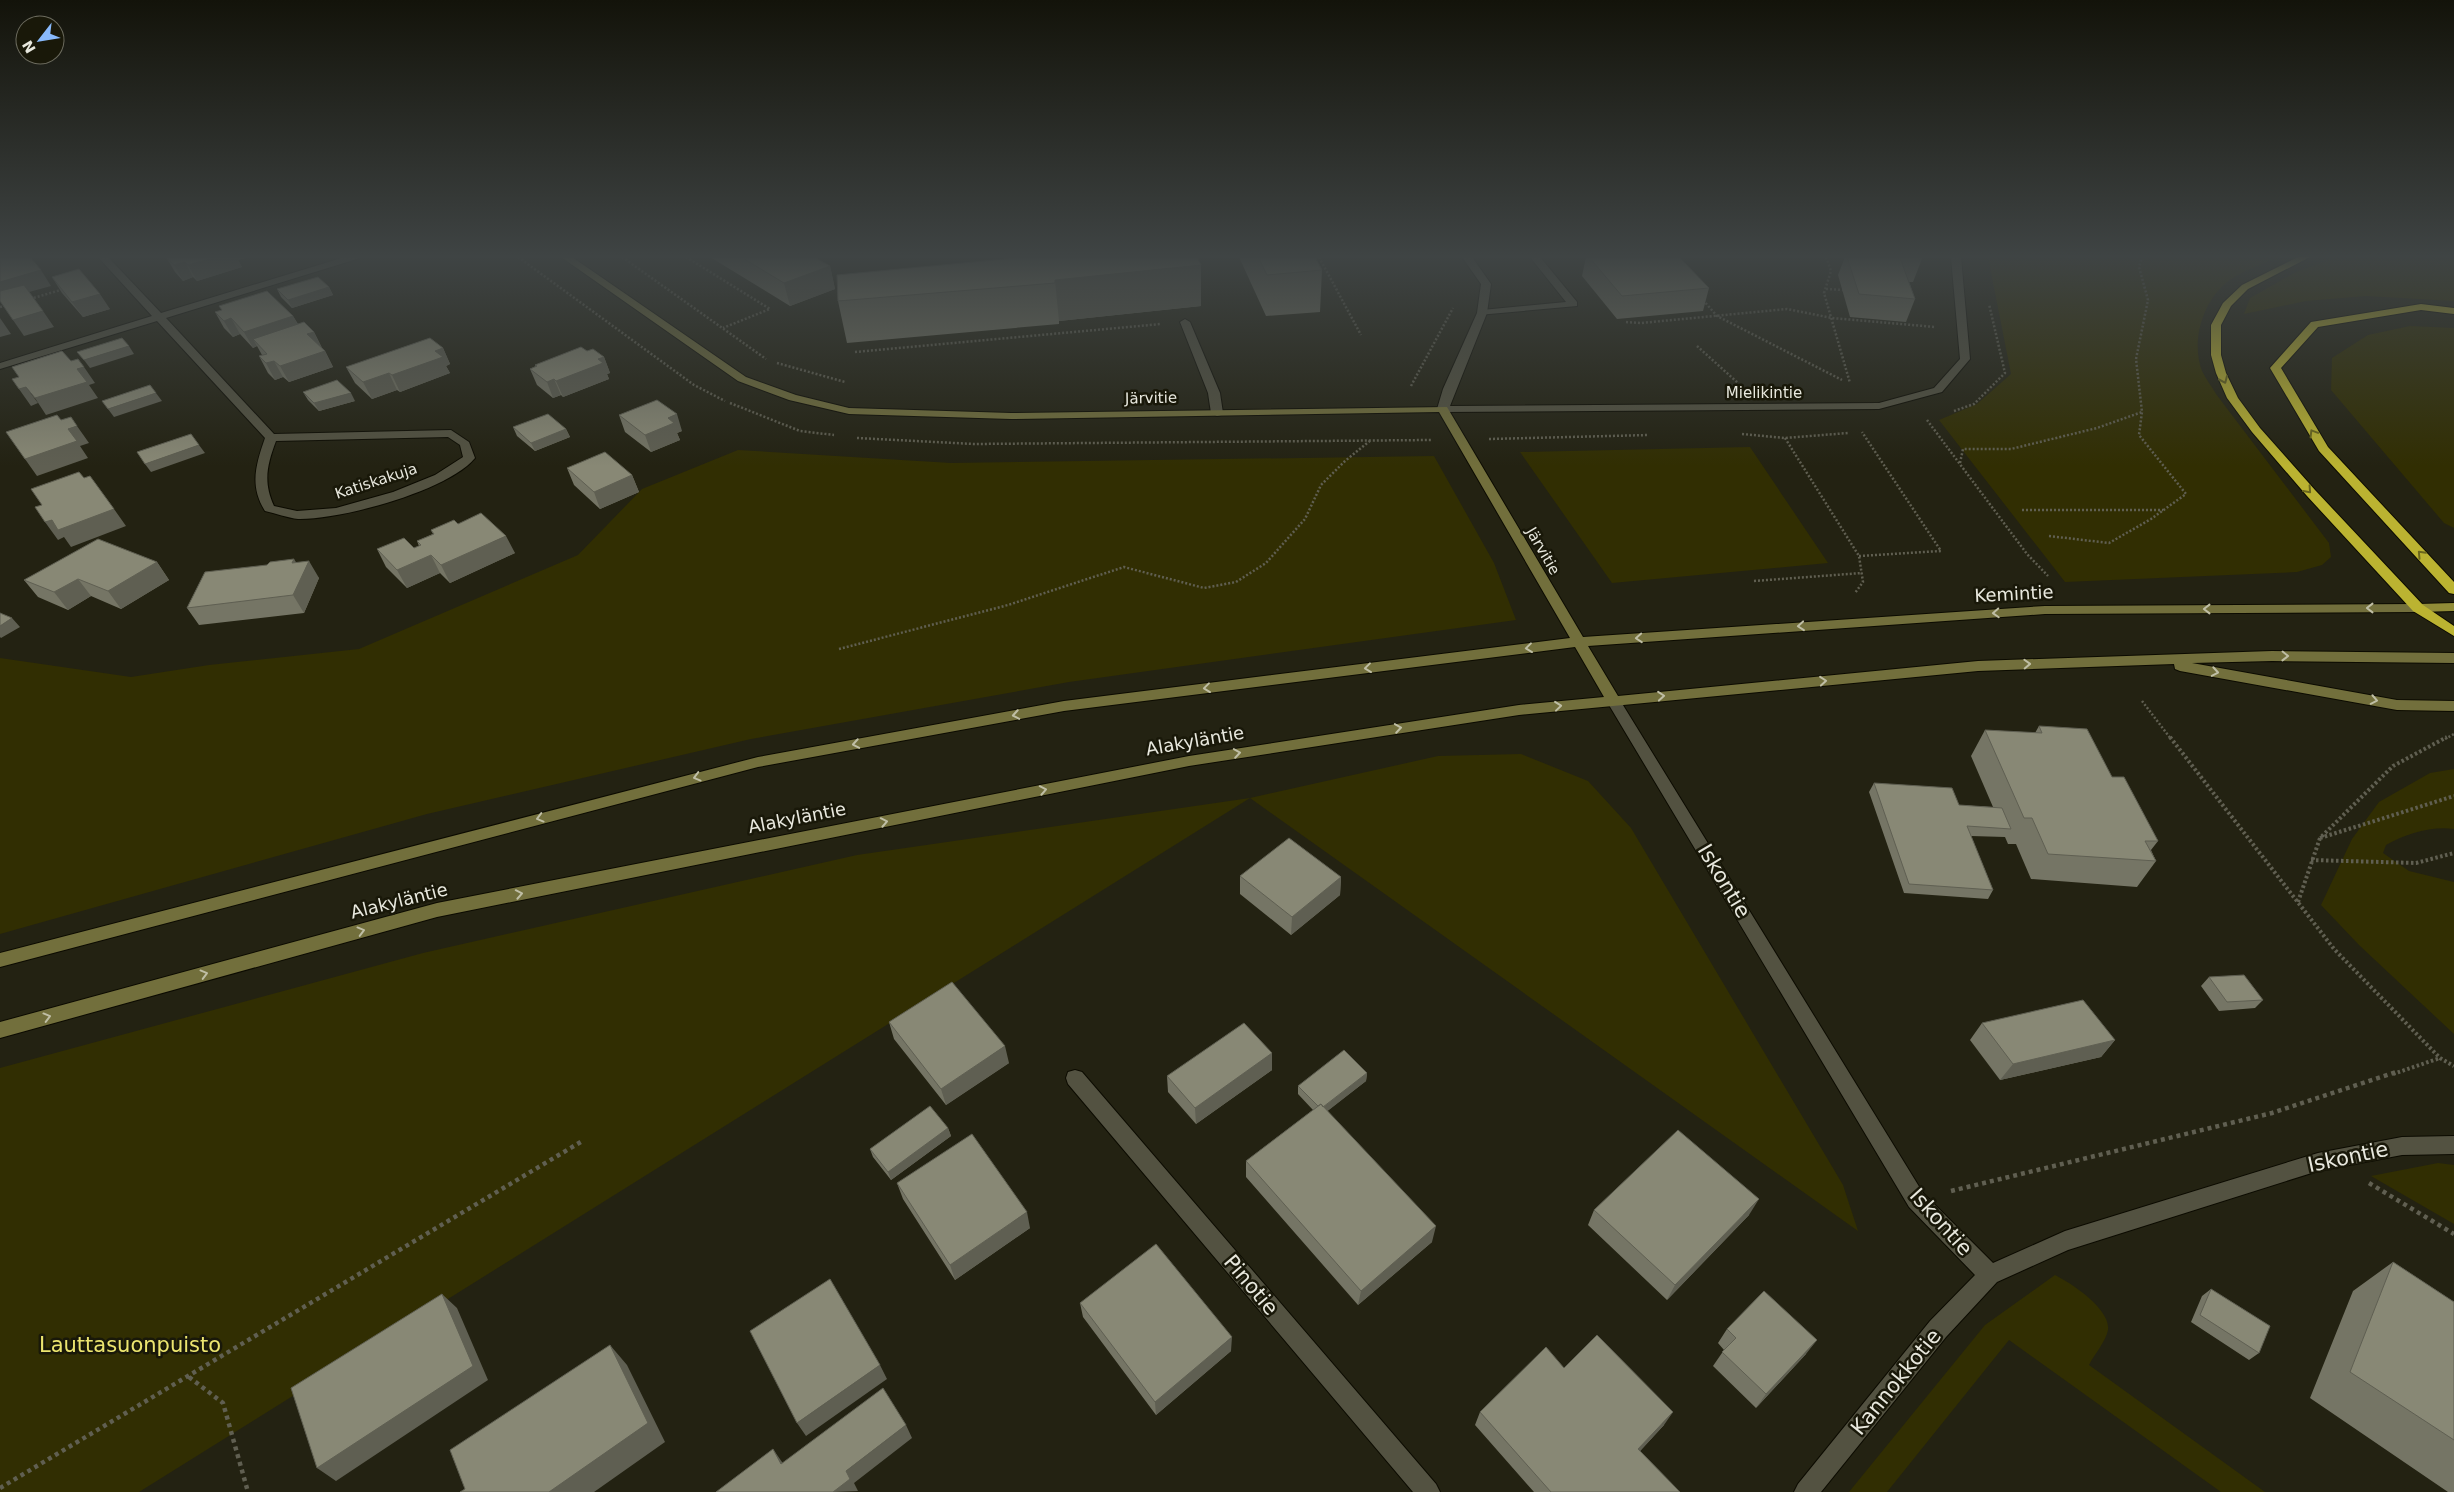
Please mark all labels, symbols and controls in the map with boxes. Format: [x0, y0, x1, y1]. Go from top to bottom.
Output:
north arrow [15, 15, 65, 65]
text: N [19, 38, 39, 56]
one-way arrow [2218, 375, 2229, 384]
street label: Mielikintie [1726, 384, 1802, 402]
street label: Järvitie [1124, 389, 1177, 407]
one-way arrow [2310, 429, 2320, 438]
street label: Katiskakuja [333, 459, 419, 503]
one-way arrow [2302, 484, 2311, 493]
street label: Järvitie [1522, 523, 1564, 578]
one-way arrow [2418, 551, 2427, 560]
street label: Kemintie [1974, 581, 2054, 606]
one-way arrow [2365, 603, 2373, 613]
one-way arrow [2203, 604, 2210, 614]
one-way arrow [1992, 608, 2000, 619]
one-way arrow [1797, 620, 1805, 631]
one-way arrow [1635, 633, 1643, 644]
one-way arrow [1525, 642, 1533, 653]
one-way arrow [2282, 651, 2290, 662]
one-way arrow [2023, 659, 2031, 670]
one-way arrow [1363, 662, 1371, 673]
one-way arrow [2210, 666, 2219, 676]
one-way arrow [1819, 675, 1827, 686]
one-way arrow [1202, 683, 1211, 693]
one-way arrow [1658, 690, 1666, 701]
one-way arrow [2370, 695, 2379, 705]
one-way arrow [1555, 701, 1563, 712]
one-way arrow [1012, 709, 1020, 720]
street label: Alakyläntie [1144, 722, 1246, 759]
one-way arrow [1393, 724, 1402, 734]
one-way arrow [852, 738, 861, 748]
one-way arrow [1233, 749, 1241, 759]
one-way arrow [694, 772, 702, 782]
one-way arrow [1039, 785, 1048, 795]
street label: Alakyläntie [746, 798, 848, 837]
one-way arrow [536, 812, 544, 823]
one-way arrow [879, 817, 888, 827]
street label: Iskontie [1693, 840, 1755, 922]
street label: Alakyläntie [348, 878, 450, 923]
one-way arrow [514, 889, 523, 900]
one-way arrow [356, 926, 365, 937]
one-way arrow [199, 969, 208, 980]
one-way arrow [42, 1012, 51, 1022]
street label: Iskontie [2306, 1137, 2390, 1177]
street label: Iskontie [1905, 1184, 1977, 1260]
street label: Pinotie [1219, 1250, 1283, 1320]
street label: Kannokkotie [1846, 1324, 1946, 1440]
park label: Lauttasuonpuisto [39, 1333, 221, 1357]

